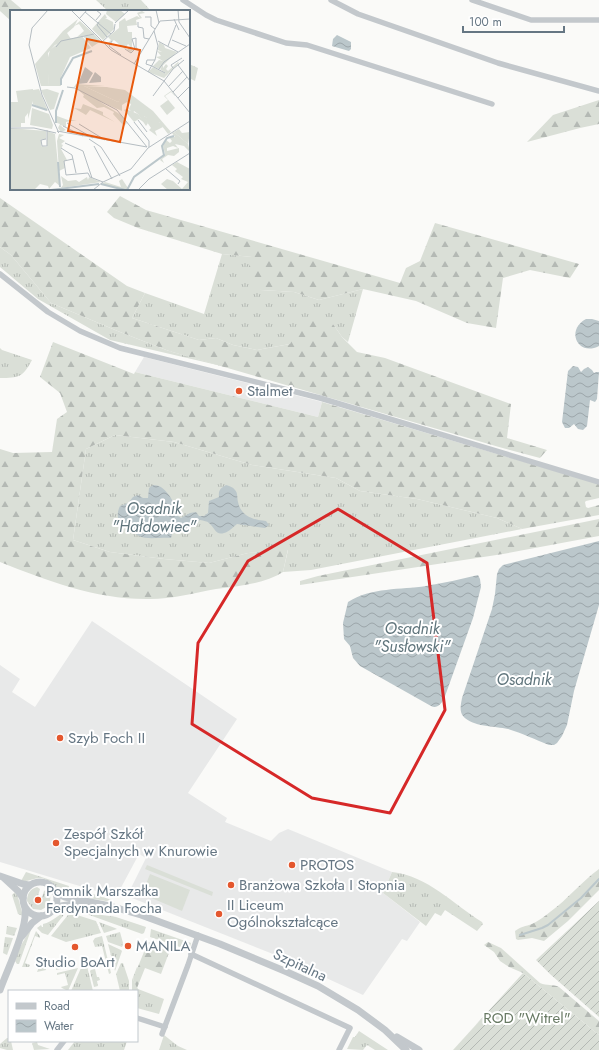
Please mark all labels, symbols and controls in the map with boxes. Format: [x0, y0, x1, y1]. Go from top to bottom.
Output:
scale bar [463, 8, 564, 34]
inset map [10, 10, 190, 190]
text: 100 m [469, 13, 502, 31]
place label: Stalmet [247, 380, 293, 402]
marker: Stalmet [234, 386, 244, 396]
water label: Osadnik "Hałdowiec" [112, 497, 197, 538]
water label: Osadnik "Susłowski" [374, 617, 451, 658]
water label: Osadnik [496, 668, 553, 691]
place label: Szyb Foch II [68, 727, 145, 749]
marker: Szyb Foch II [55, 733, 65, 743]
place label: Zespół Szkół Specjalnych w Knurowie [64, 823, 218, 862]
marker: Zespół Szkół Specjalnych w Knurowie [51, 838, 61, 848]
place label: PROTOS [300, 854, 354, 876]
marker: PROTOS [287, 860, 297, 870]
place label: Branżowa Szkoła I Stopnia [239, 874, 405, 896]
place label: Pomnik Marszałka Ferdynanda Focha [46, 880, 162, 919]
marker: Branżowa Szkoła I Stopnia [226, 880, 236, 890]
place label: II Liceum Ogólnokształcące [227, 894, 339, 933]
marker: Pomnik Marszałka Ferdynanda Focha [33, 895, 43, 905]
marker: II Liceum Ogólnokształcące [214, 909, 224, 919]
place label: MANILA [136, 935, 191, 957]
marker: MANILA [123, 941, 133, 951]
marker: Studio BoArt [70, 942, 80, 952]
street label: Szpitalna [270, 943, 330, 987]
place label: Studio BoArt [35, 951, 115, 973]
legend [8, 990, 138, 1042]
text: Road [44, 997, 70, 1015]
park label: ROD "Witrel" [483, 1007, 571, 1029]
text: Water [44, 1017, 75, 1035]

